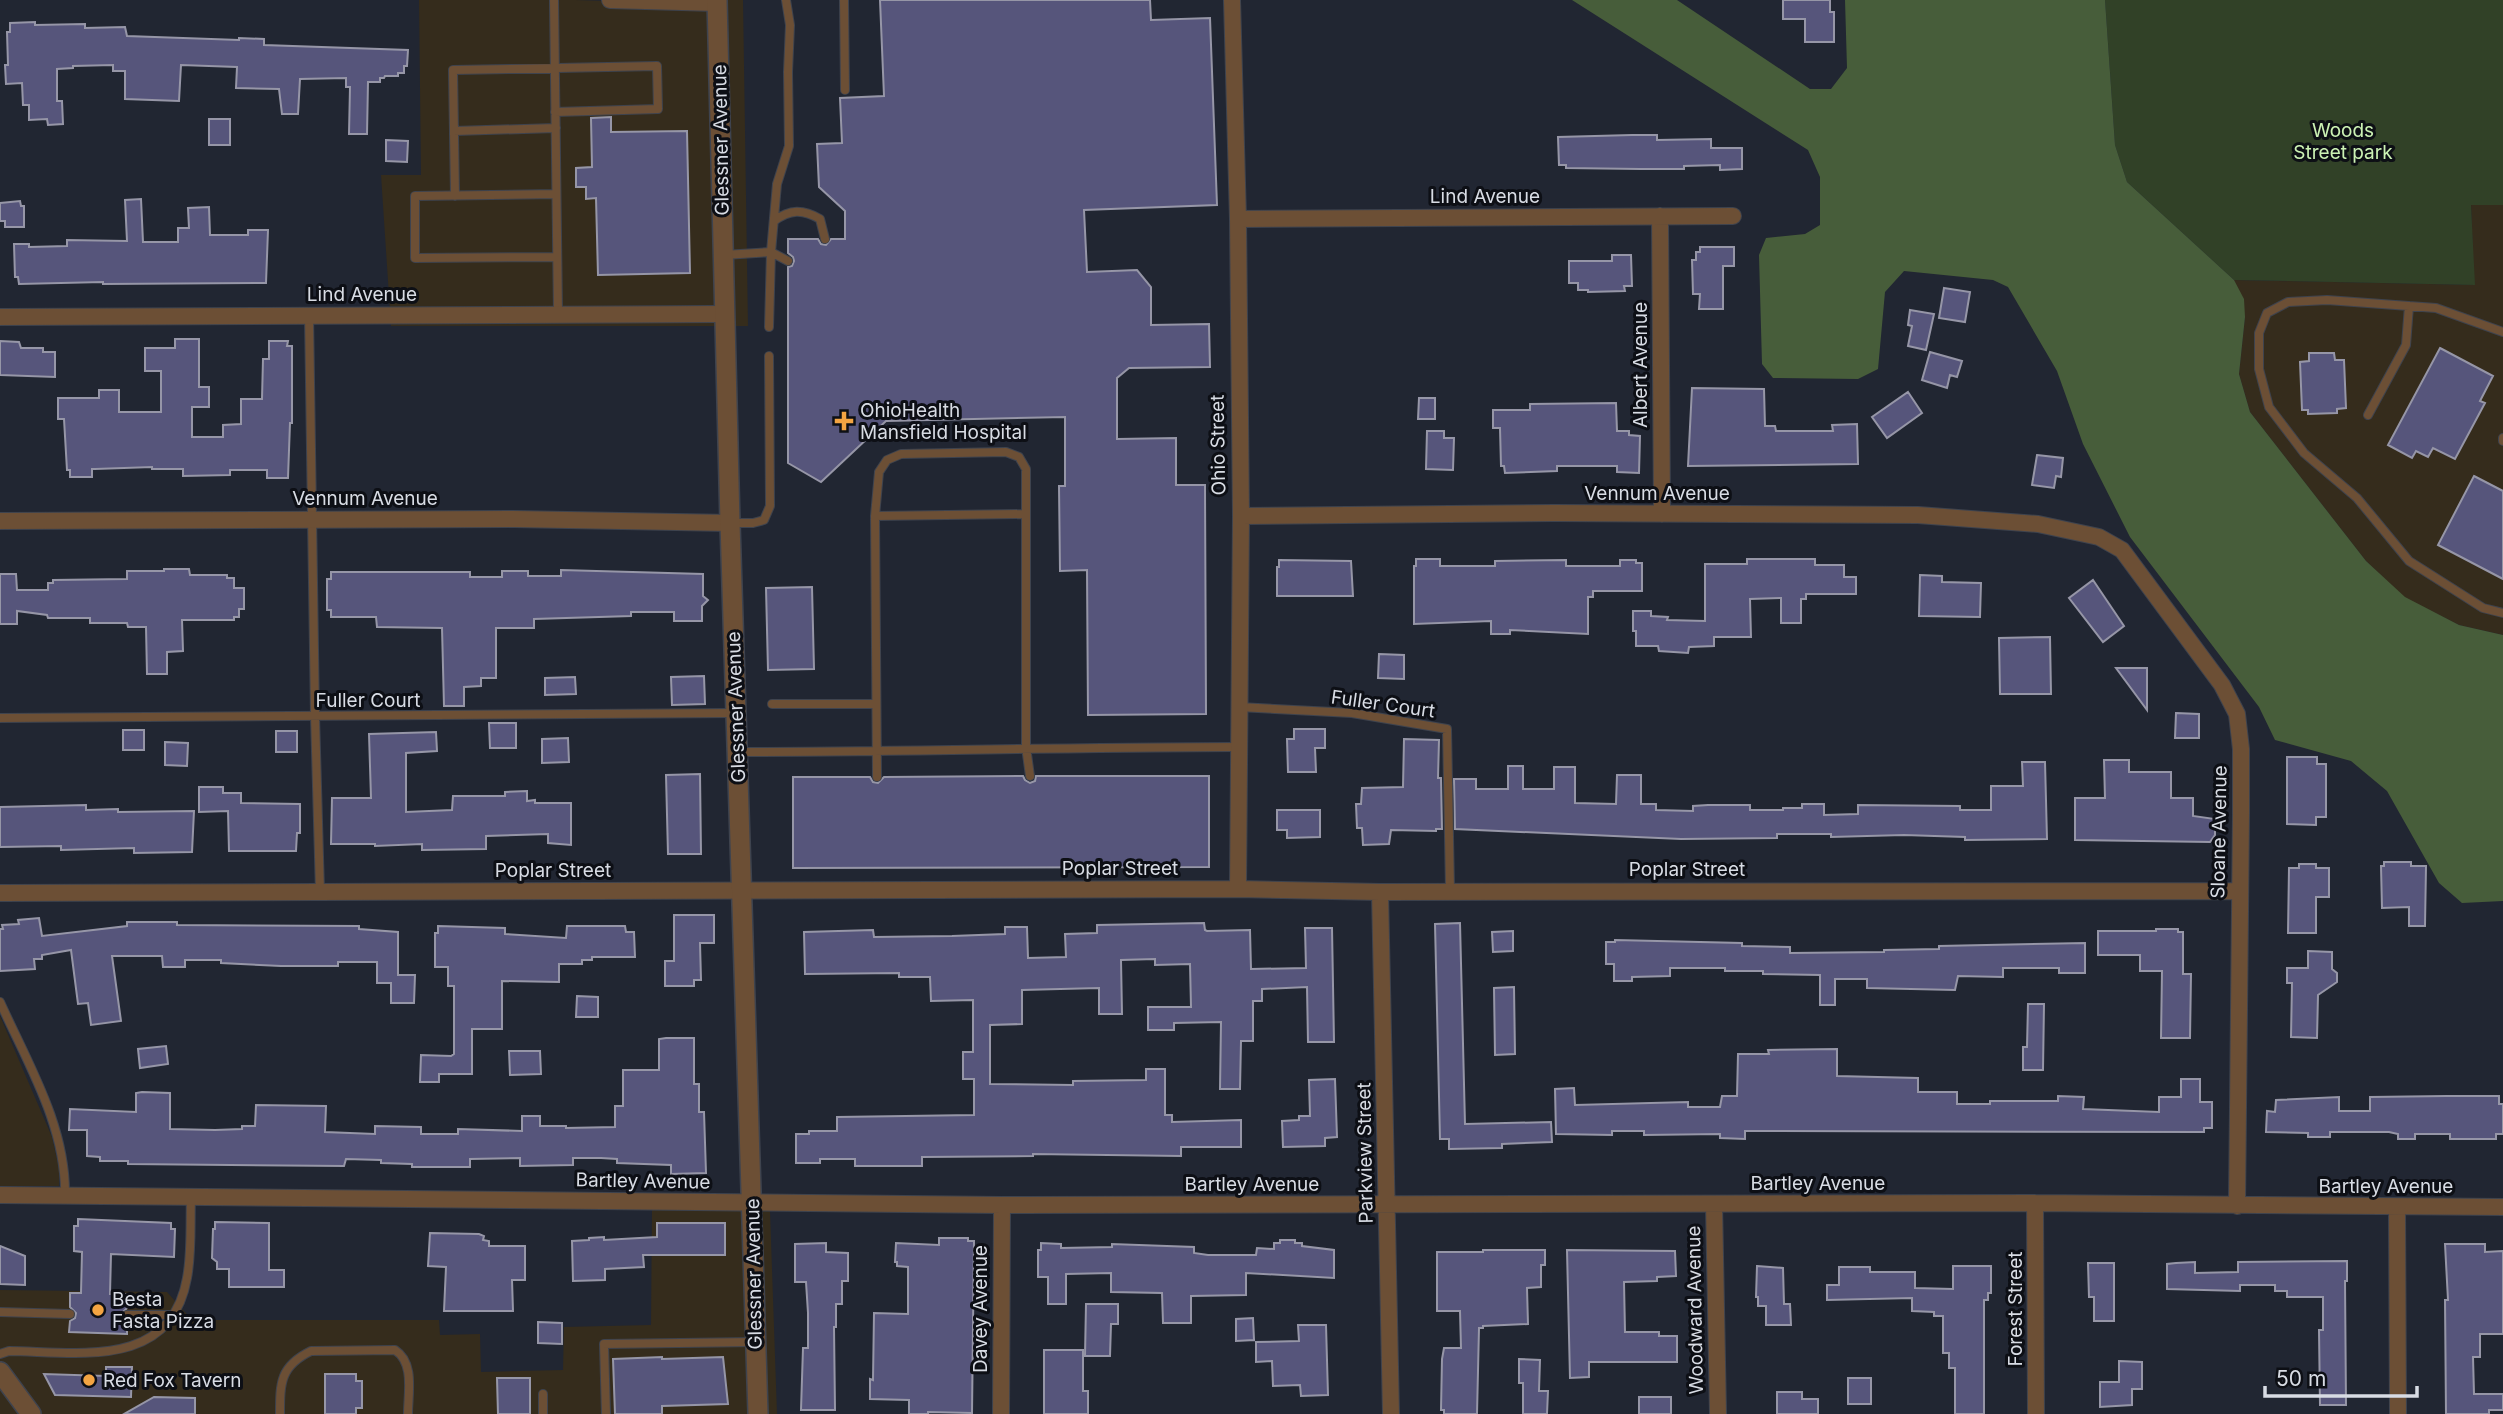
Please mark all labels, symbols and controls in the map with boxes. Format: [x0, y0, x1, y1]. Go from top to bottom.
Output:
street label: Glessner Avenue [708, 64, 734, 216]
park label: Woods Street park [2293, 119, 2393, 164]
street label: Lind Avenue [1430, 185, 1540, 208]
street label: Lind Avenue [307, 283, 417, 306]
street label: Albert Avenue [1629, 302, 1652, 428]
street label: Ohio Street [1206, 394, 1230, 496]
place label: OhioHealth Mansfield Hospital [860, 399, 1027, 444]
marker: OhioHealth Mansfield Hospital [834, 411, 854, 431]
street label: Vennum Avenue [1584, 482, 1730, 505]
street label: Vennum Avenue [292, 487, 438, 510]
street label: Glessner Avenue [722, 631, 750, 783]
street label: Fuller Court [1330, 685, 1436, 723]
street label: Fuller Court [316, 689, 420, 712]
street label: Sloane Avenue [2206, 765, 2232, 899]
street label: Poplar Street [1062, 857, 1178, 880]
street label: Poplar Street [1629, 858, 1745, 881]
street label: Poplar Street [495, 859, 611, 882]
street label: Parkview Street [1352, 1082, 1378, 1224]
street label: Bartley Avenue [575, 1168, 711, 1194]
street label: Bartley Avenue [1751, 1172, 1885, 1195]
street label: Bartley Avenue [1185, 1173, 1319, 1196]
street label: Bartley Avenue [2319, 1175, 2453, 1198]
street label: Glessner Avenue [741, 1198, 767, 1350]
street label: Woodward Avenue [1682, 1225, 1708, 1395]
street label: Davey Avenue [969, 1245, 992, 1373]
street label: Forest Street [2004, 1252, 2027, 1366]
place label: Besta Fasta Pizza [112, 1288, 214, 1333]
marker: Besta Fasta Pizza [90, 1302, 106, 1318]
scale bar [2265, 1354, 2417, 1398]
text: 50 m [2276, 1366, 2326, 1391]
place label: Red Fox Tavern [103, 1369, 241, 1392]
marker: Red Fox Tavern [81, 1372, 97, 1388]

